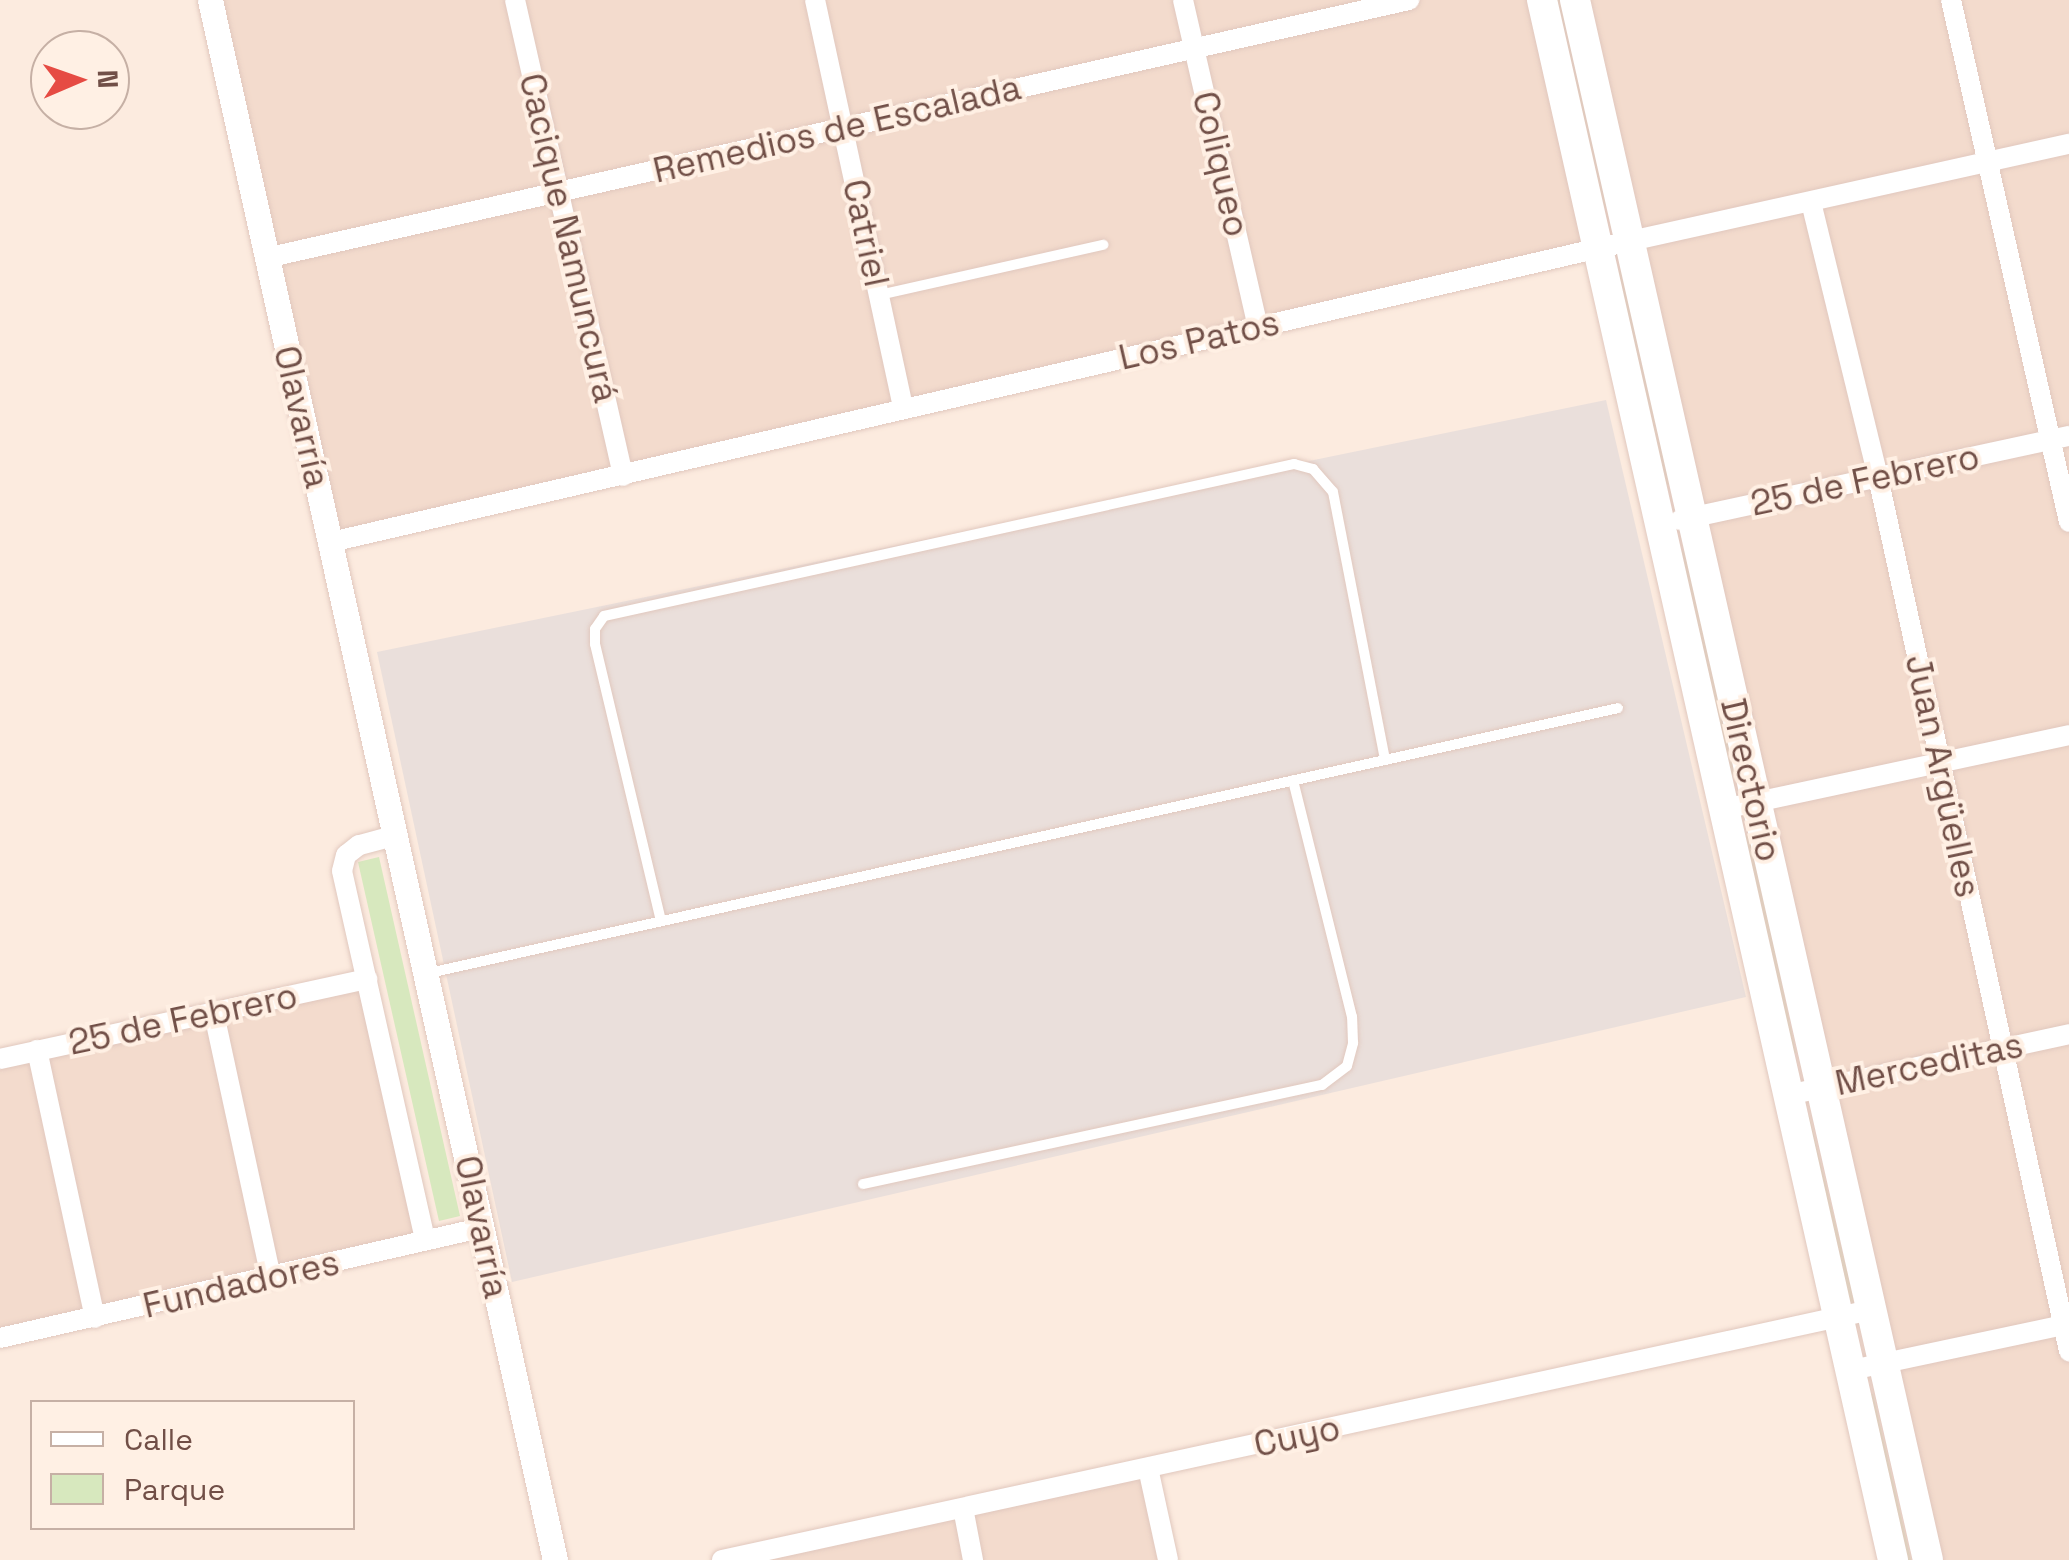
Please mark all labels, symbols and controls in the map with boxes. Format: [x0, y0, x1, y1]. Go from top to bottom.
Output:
north arrow [30, 30, 130, 130]
street label: Remedios de Escalada [649, 66, 1025, 192]
text: N [90, 69, 126, 89]
street label: Cacique Namuncurá [511, 69, 627, 407]
street label: Coliqueo [1184, 87, 1258, 241]
street label: Catriel [834, 175, 898, 291]
street label: Los Patos [1115, 301, 1283, 379]
street label: Olavarría [265, 342, 339, 492]
street label: 25 de Febrero [1747, 435, 1983, 525]
street label: Juan Argüelles [1897, 651, 1989, 901]
street label: Directorio [1712, 694, 1790, 866]
street label: 25 de Febrero [65, 974, 301, 1064]
street label: Merceditas [1831, 1024, 2027, 1104]
street label: Olavarría [446, 1152, 518, 1302]
street label: Fundadores [139, 1241, 343, 1327]
legend [30, 1400, 355, 1530]
street label: Cuyo [1250, 1406, 1344, 1466]
text: Calle [124, 1420, 193, 1459]
text: Parque [124, 1470, 225, 1509]

